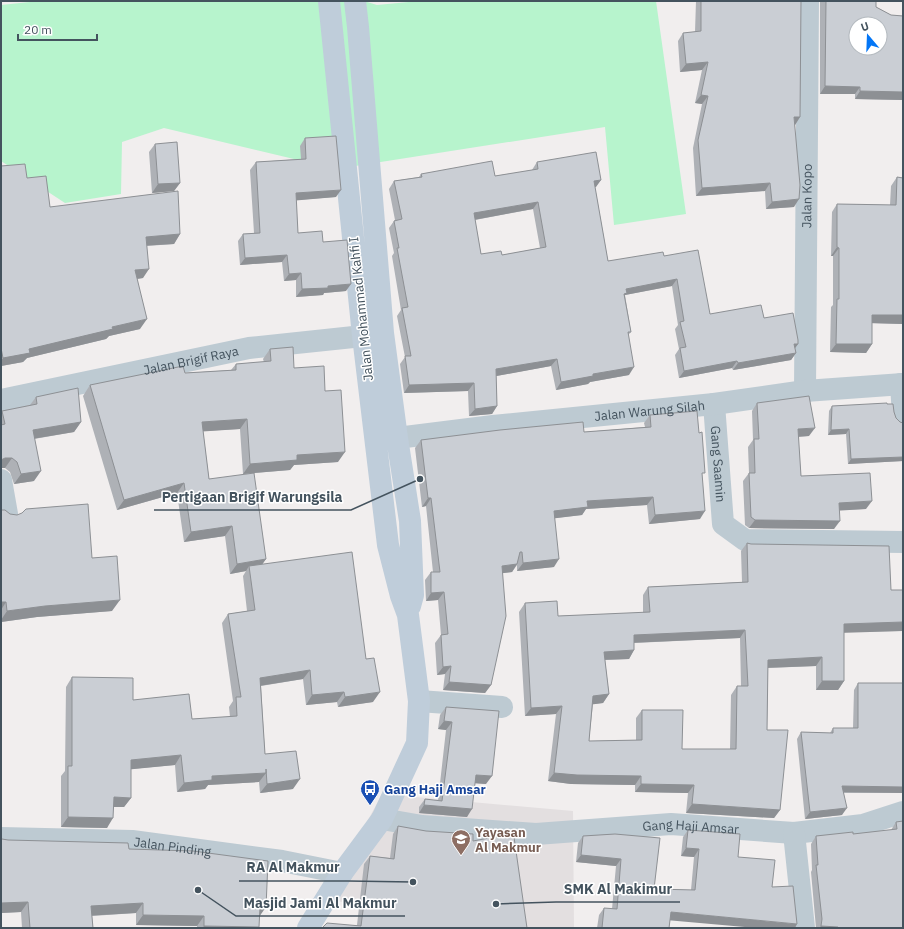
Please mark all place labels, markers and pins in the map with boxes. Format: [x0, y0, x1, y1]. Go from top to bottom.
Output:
callout: Pertigaan Brigif Warungsila [154, 484, 351, 510]
bus stop icon: Gang Haji Amsar [359, 778, 381, 806]
place label: Gang Haji Amsar [384, 781, 486, 798]
place label: Yayasan Al Makmur [475, 824, 541, 856]
school or university icon: Yayasan Al Makmur [450, 828, 472, 856]
callout: RA Al Makmur [239, 855, 348, 881]
callout: SMK Al Makimur [556, 876, 680, 902]
callout: Masjid Jami Al Makmur [236, 890, 405, 916]

